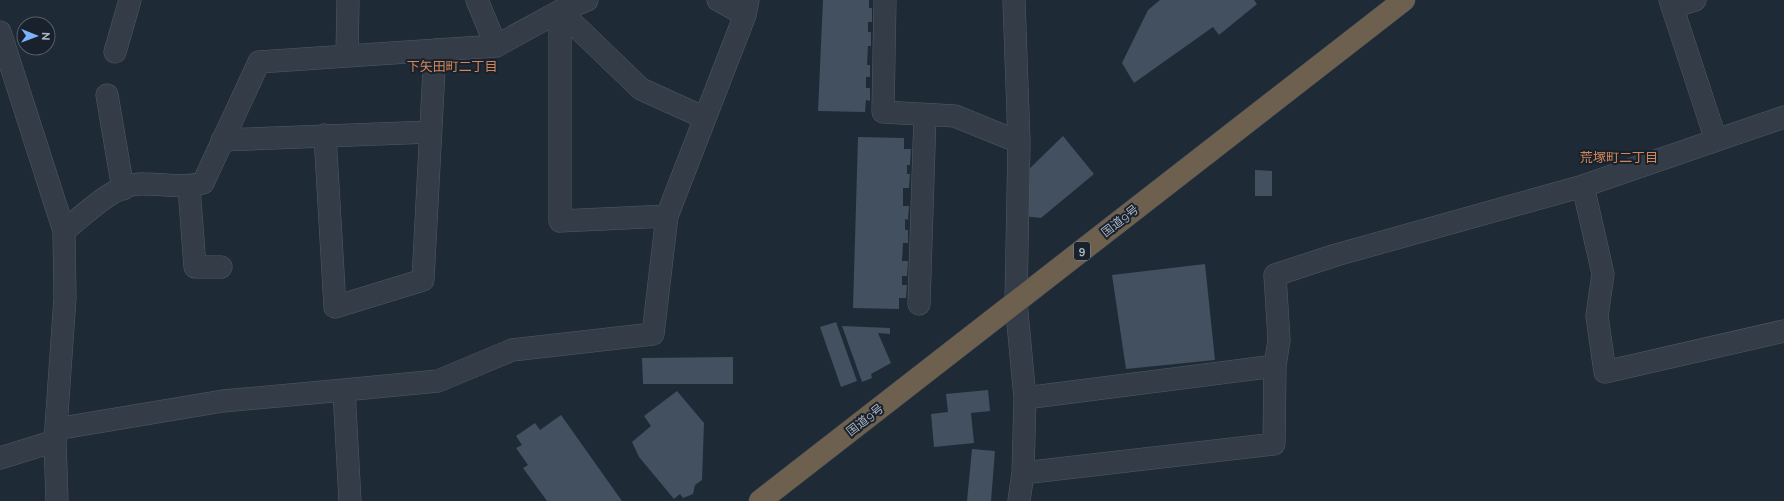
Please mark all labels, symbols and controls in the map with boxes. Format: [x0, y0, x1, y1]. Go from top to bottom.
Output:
north arrow [16, 16, 56, 56]
text: N [39, 32, 52, 40]
district label: 下矢田町二丁目 [406, 59, 498, 74]
district label: 荒塚町二丁目 [1580, 150, 1658, 165]
street label: 国道9号 [1099, 202, 1141, 240]
road number: 9 [1074, 242, 1090, 260]
street label: 国道9号 [844, 401, 886, 439]

